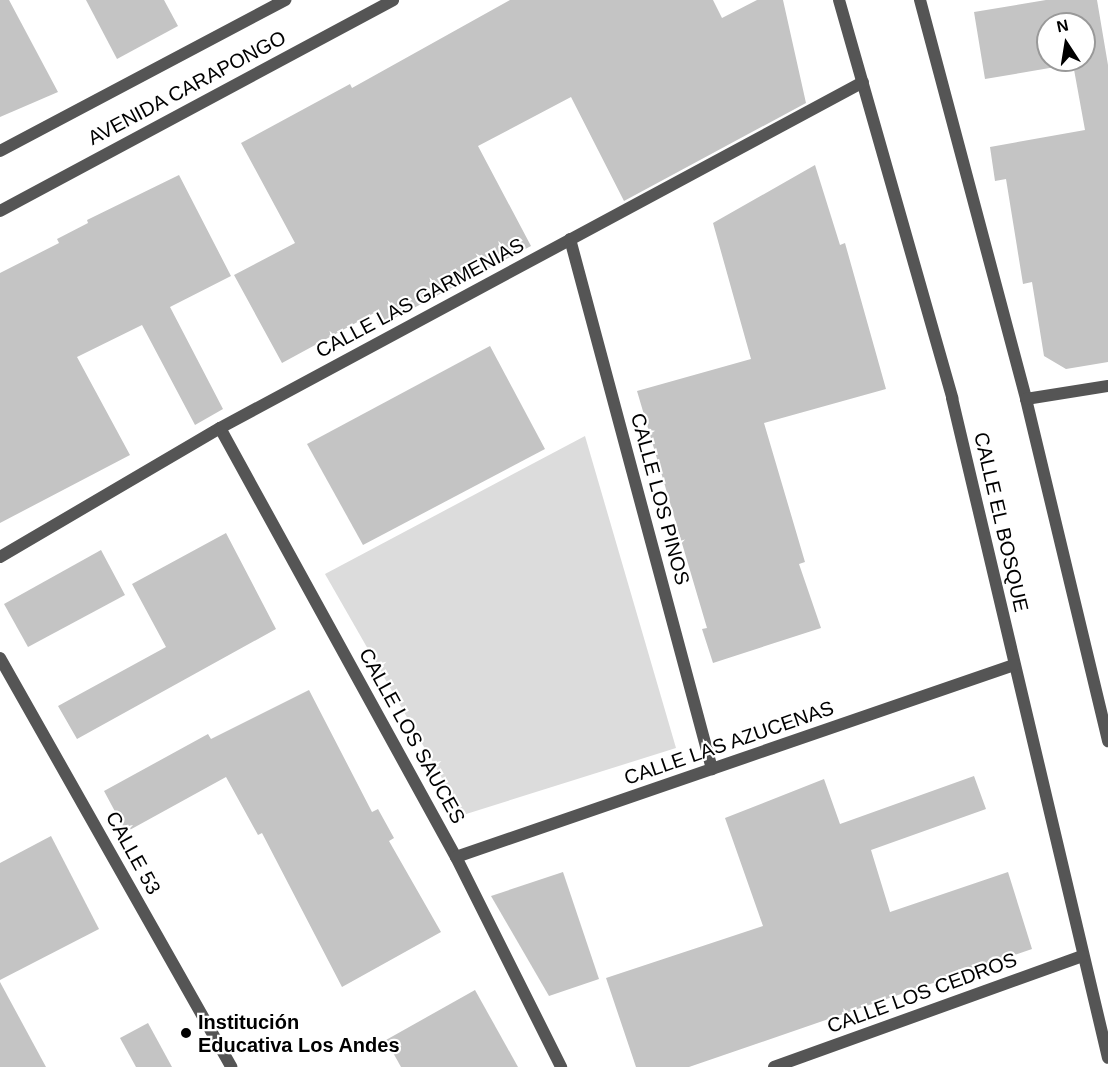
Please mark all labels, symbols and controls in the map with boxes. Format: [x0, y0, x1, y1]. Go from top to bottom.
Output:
north arrow [1036, 12, 1096, 72]
text: N [1055, 16, 1070, 35]
street label: AVENIDA CARAPONGO [83, 25, 291, 151]
street label: CALLE LAS GARMENIAS [312, 233, 528, 363]
street label: CALLE LOS PINOS [626, 411, 694, 587]
street label: CALLE EL BOSQUE [969, 429, 1033, 615]
street label: CALLE LOS SAUCES [354, 644, 470, 828]
street label: CALLE LAS AZUCENAS [621, 696, 837, 790]
street label: CALLE 53 [100, 807, 166, 899]
street label: CALLE LOS CEDROS [824, 948, 1020, 1038]
place label: Institución Educativa Los Andes [198, 1010, 400, 1057]
marker: Institución Educativa Los Andes [179, 1026, 193, 1040]

